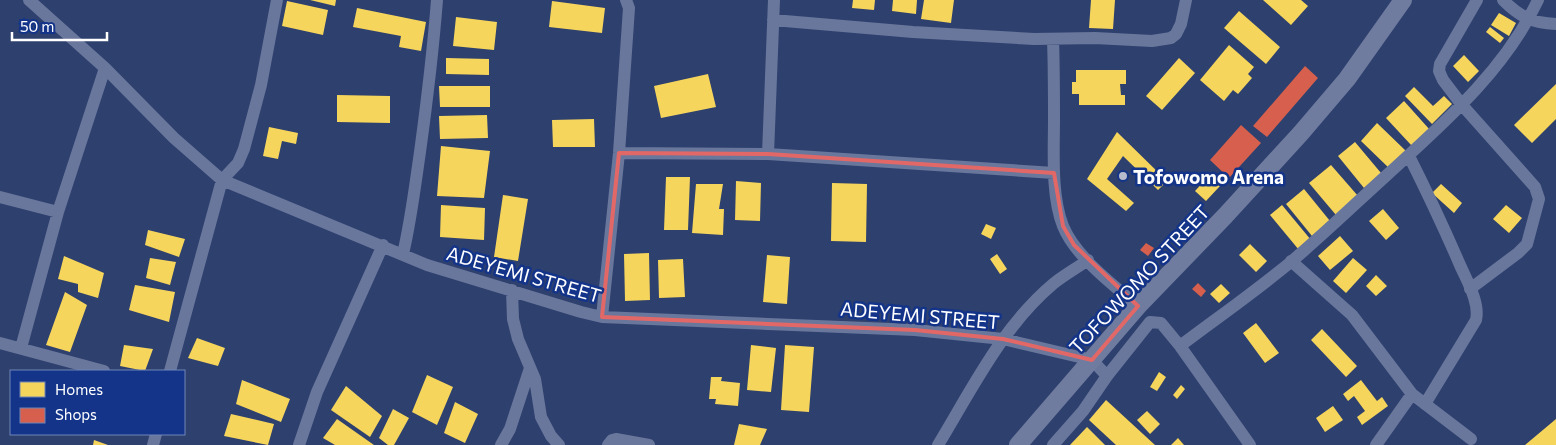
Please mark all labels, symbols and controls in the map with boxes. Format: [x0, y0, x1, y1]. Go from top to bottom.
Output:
scale bar [12, 10, 108, 42]
text: 50 m [20, 17, 54, 35]
place label: Tofowomo Arena [1133, 165, 1284, 188]
marker: Tofowomo Arena [1117, 170, 1129, 182]
street label: TOFOWOMO STREET [1064, 200, 1214, 358]
street label: ADEYEMI STREET [444, 241, 604, 307]
street label: ADEYEMI STREET [839, 297, 1001, 333]
legend [10, 370, 185, 435]
text: Homes [55, 380, 103, 398]
text: Shops [55, 405, 97, 423]

